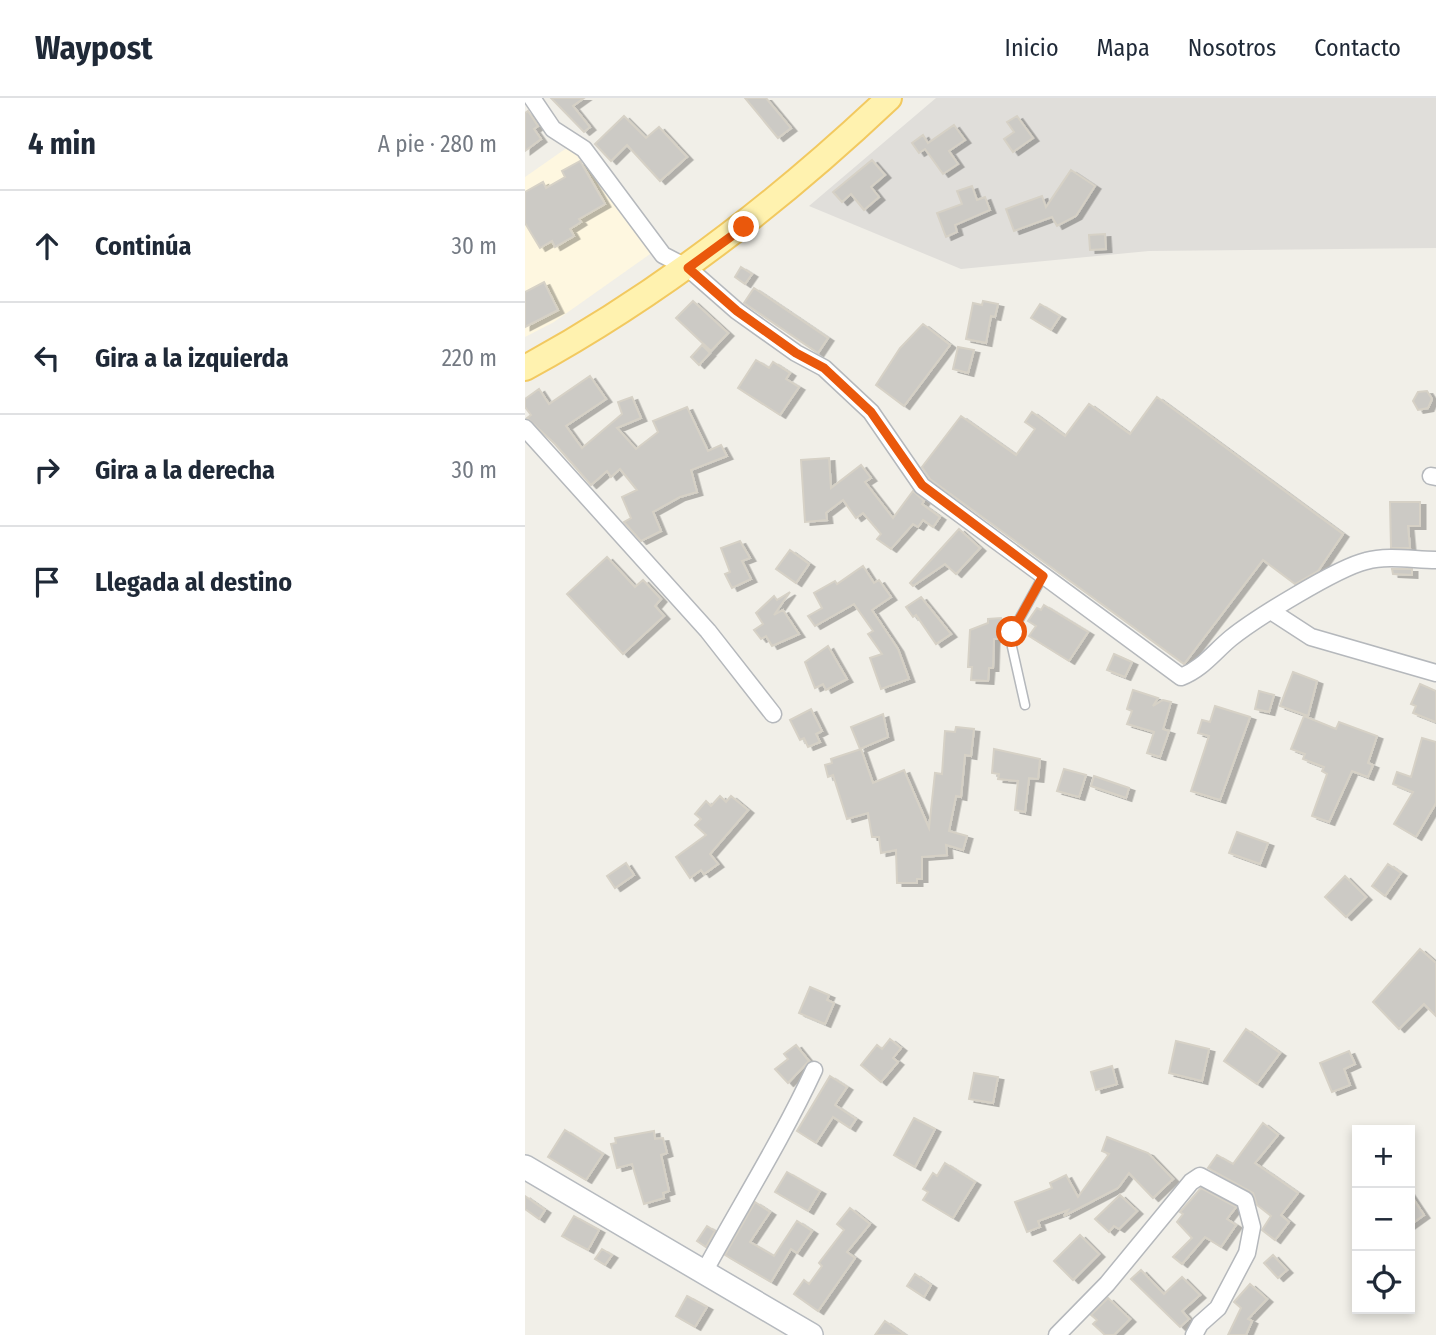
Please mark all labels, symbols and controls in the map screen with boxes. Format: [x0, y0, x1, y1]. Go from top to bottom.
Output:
text: Waypost [35, 28, 153, 68]
text: Inicio [1005, 34, 1059, 62]
text: Mapa [1097, 34, 1150, 62]
text: Nosotros [1188, 34, 1276, 62]
text: Contacto [1314, 34, 1401, 62]
text: 4 min [28, 126, 96, 162]
text: A pie · 280 m [378, 130, 497, 158]
route end [728, 211, 759, 242]
icon: ahead [28, 227, 66, 265]
text: Continúa [95, 231, 192, 262]
text: 30 m [452, 232, 497, 260]
icon: left [28, 339, 66, 377]
text: Gira a la izquierda [95, 343, 289, 374]
text: 220 m [442, 344, 497, 372]
icon: right [28, 451, 66, 489]
text: Gira a la derecha [95, 455, 275, 486]
text: 30 m [452, 456, 497, 484]
icon: arrive [28, 563, 66, 601]
text: Llegada al destino [95, 567, 292, 598]
route start [996, 616, 1027, 647]
map controls [1352, 1125, 1415, 1314]
button: + [1352, 1125, 1415, 1188]
button: − [1352, 1188, 1415, 1251]
button: locate [1352, 1251, 1415, 1314]

